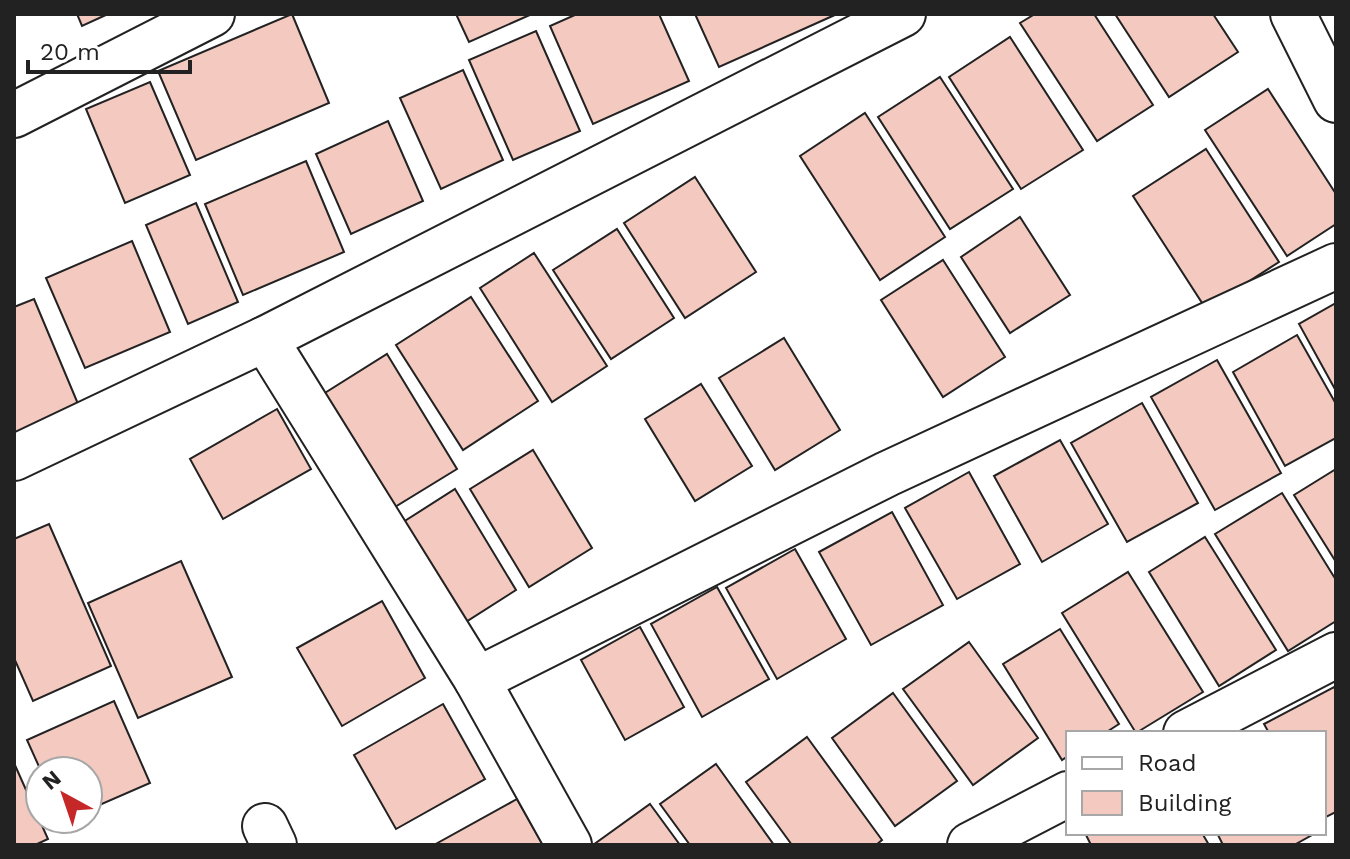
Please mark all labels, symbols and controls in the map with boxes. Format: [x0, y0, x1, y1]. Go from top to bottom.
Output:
scale bar [28, 24, 190, 74]
text: 20 m [40, 38, 100, 66]
legend [1066, 731, 1326, 835]
text: Road [1138, 749, 1197, 777]
north arrow [24, 755, 104, 835]
text: N [37, 765, 66, 795]
text: Building [1138, 789, 1231, 817]

